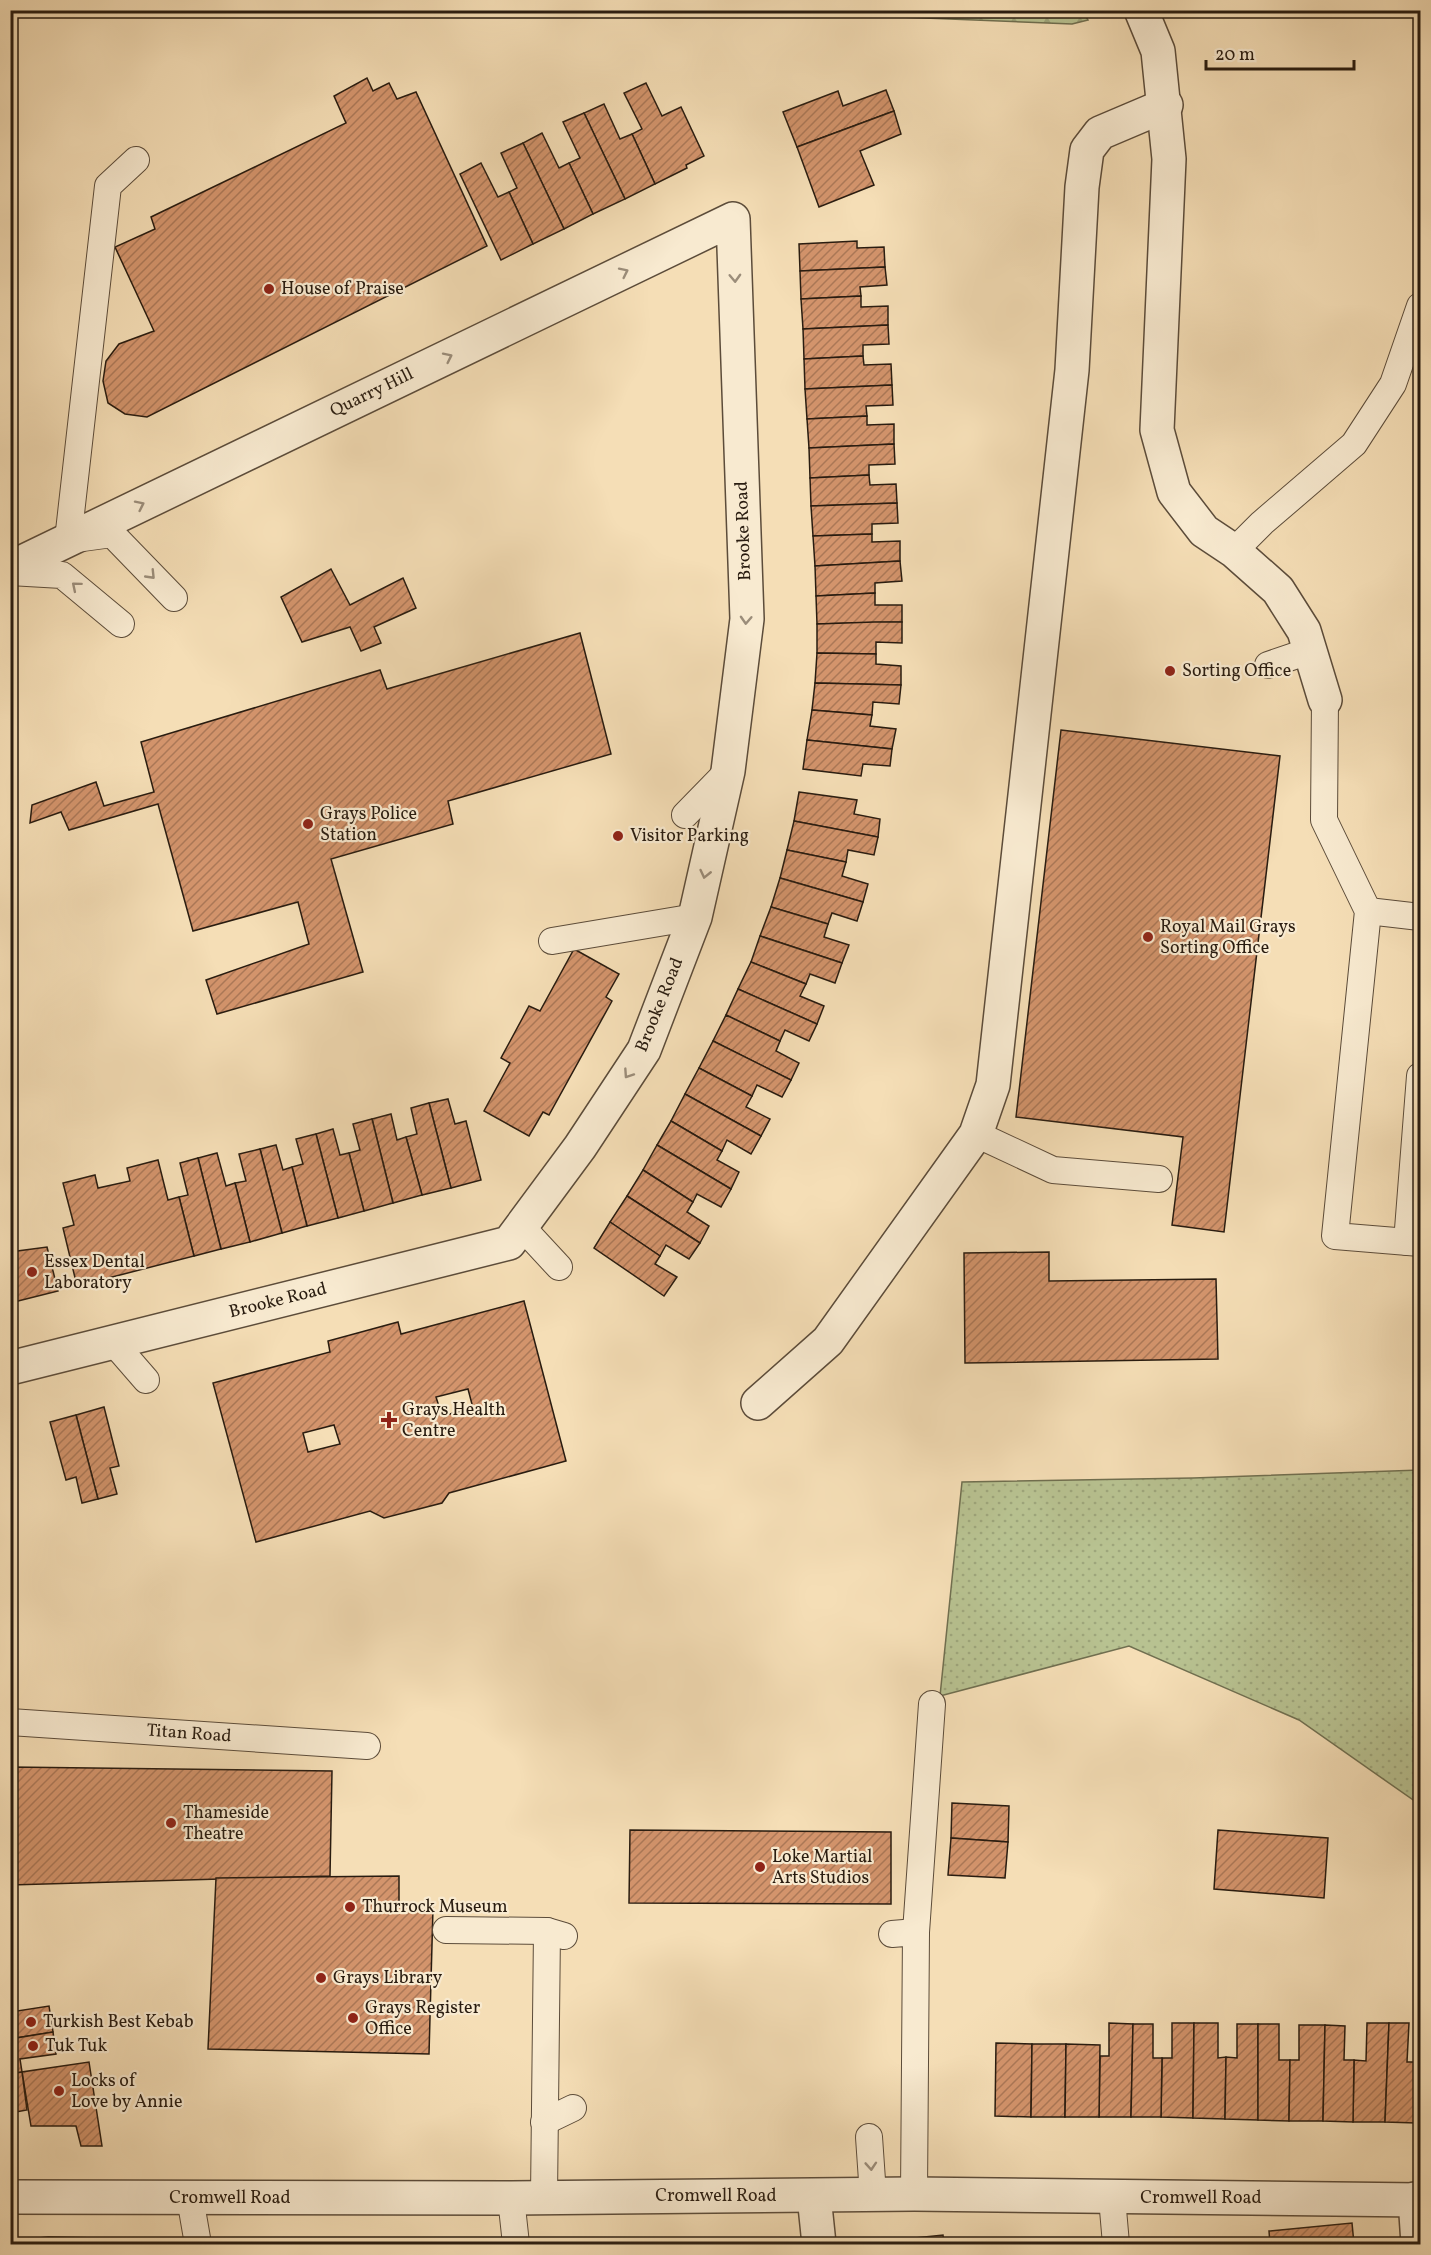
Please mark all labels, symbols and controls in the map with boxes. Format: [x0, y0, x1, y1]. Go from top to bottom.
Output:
scale bar [1206, 33, 1354, 71]
text: 20 m [1215, 43, 1255, 68]
one-way arrow [617, 268, 628, 279]
one-way arrow [729, 273, 741, 282]
place label: House of Praise [281, 277, 404, 302]
marker: House of Praise [262, 282, 276, 296]
one-way arrow [442, 352, 453, 364]
street label: Quarry Hill [326, 362, 418, 424]
street label: Brooke Road [730, 481, 758, 581]
one-way arrow [134, 501, 145, 513]
one-way arrow [144, 568, 155, 579]
one-way arrow [72, 583, 83, 594]
one-way arrow [740, 615, 753, 624]
place label: Sorting Office [1182, 659, 1291, 684]
marker: Sorting Office [1163, 664, 1177, 678]
place label: Grays Police Station [320, 802, 417, 848]
marker: Grays Police Station [301, 817, 315, 831]
place label: Visitor Parking [630, 824, 749, 849]
marker: Visitor Parking [611, 829, 625, 843]
one-way arrow [699, 869, 712, 879]
place label: Royal Mail Grays Sorting Office [1160, 915, 1296, 961]
marker: Royal Mail Grays Sorting Office [1141, 930, 1155, 944]
street label: Brooke Road [630, 954, 690, 1056]
one-way arrow [624, 1068, 635, 1079]
place label: Essex Dental Laboratory [44, 1250, 145, 1296]
marker: Essex Dental Laboratory [25, 1265, 39, 1279]
street label: Brooke Road [226, 1277, 330, 1325]
place label: Grays Health Centre [402, 1398, 506, 1444]
marker: Grays Health Centre [380, 1411, 398, 1429]
street label: Titan Road [146, 1719, 232, 1749]
place label: Thameside Theatre [183, 1801, 269, 1847]
marker: Thameside Theatre [164, 1816, 178, 1830]
place label: Loke Martial Arts Studios [772, 1845, 873, 1891]
marker: Loke Martial Arts Studios [753, 1860, 767, 1874]
place label: Thurrock Museum [362, 1895, 508, 1920]
marker: Thurrock Museum [343, 1900, 357, 1914]
place label: Grays Library [333, 1966, 443, 1991]
marker: Grays Library [314, 1971, 328, 1985]
place label: Grays Register Office [365, 1996, 481, 2042]
place label: Turkish Best Kebab [43, 2010, 194, 2035]
marker: Grays Register Office [346, 2011, 360, 2025]
marker: Turkish Best Kebab [24, 2015, 38, 2029]
place label: Tuk Tuk [45, 2034, 107, 2059]
marker: Tuk Tuk [26, 2039, 40, 2053]
place label: Locks of Love by Annie [71, 2069, 183, 2115]
marker: Locks of Love by Annie [52, 2084, 66, 2098]
one-way arrow [864, 2161, 877, 2170]
street label: Cromwell Road [655, 2184, 777, 2209]
street label: Cromwell Road [169, 2186, 291, 2211]
street label: Cromwell Road [1140, 2186, 1262, 2211]

